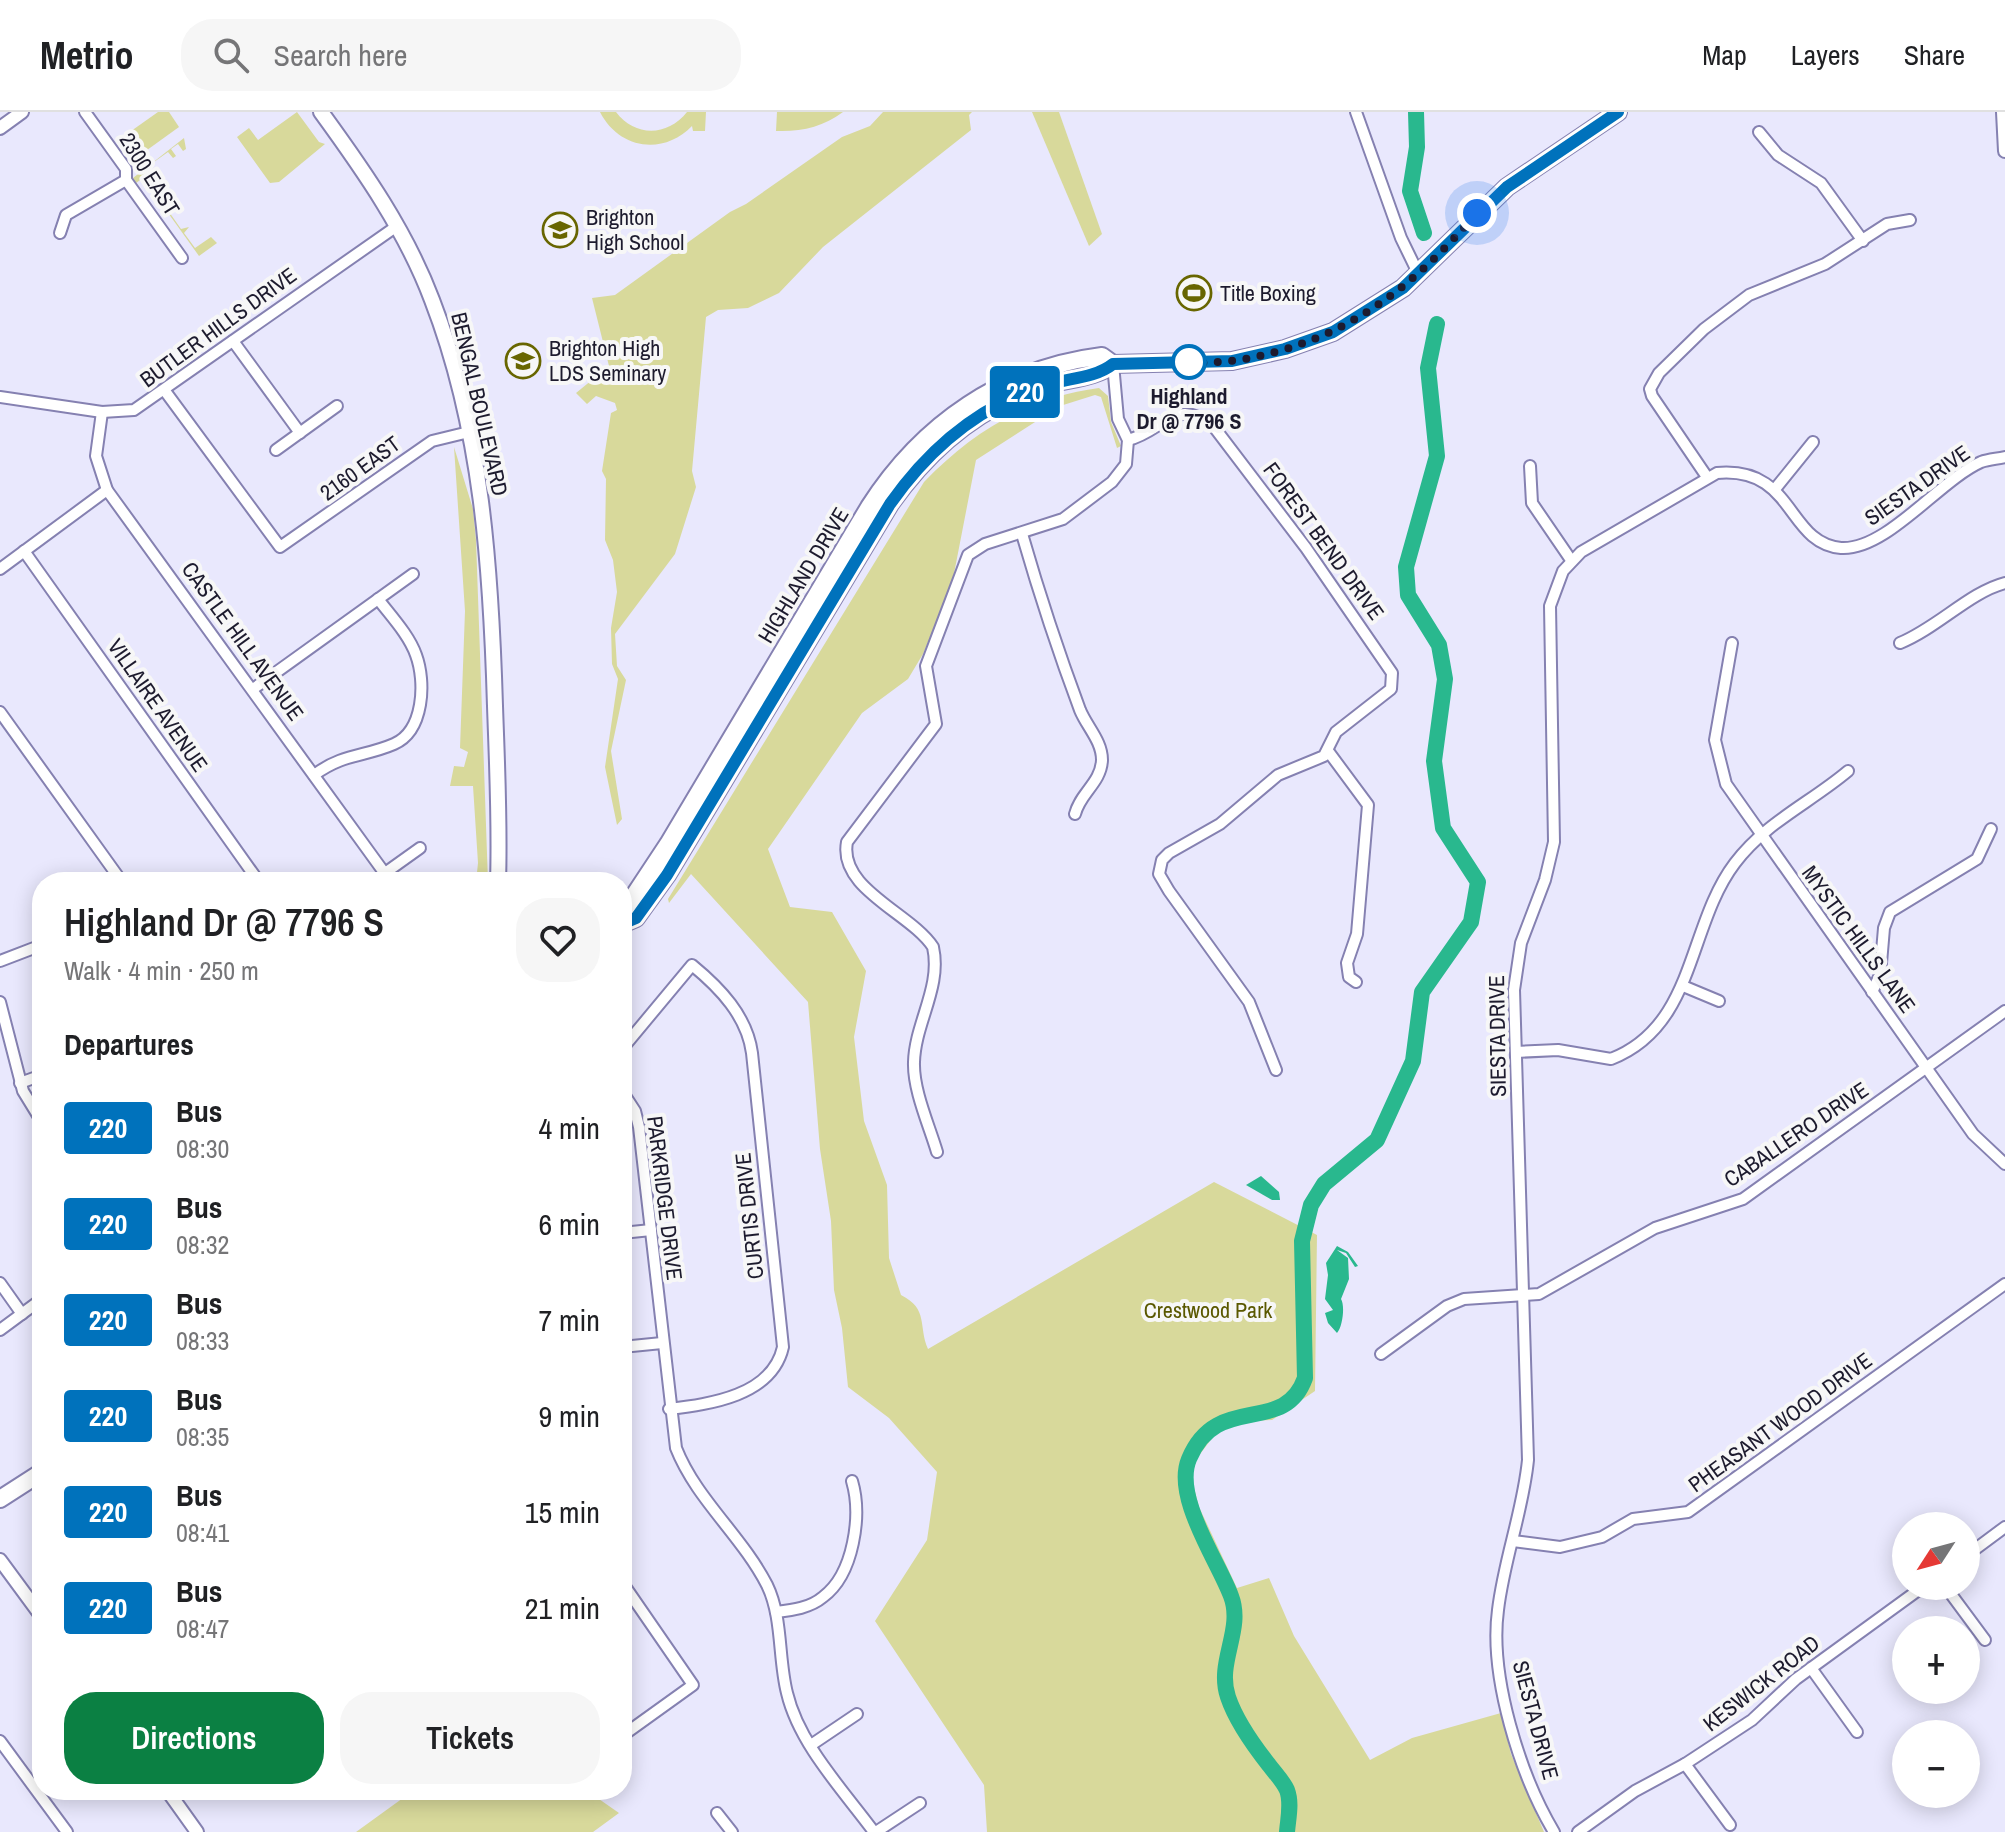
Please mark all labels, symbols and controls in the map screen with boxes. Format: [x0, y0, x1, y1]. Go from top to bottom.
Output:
search box [181, 19, 741, 91]
text: Metrio [40, 30, 133, 81]
icon: search [209, 33, 253, 77]
text: Search here [273, 35, 408, 75]
text: Map [1702, 36, 1747, 74]
text: Layers [1791, 36, 1860, 74]
text: Share [1904, 36, 1965, 74]
street label: 2300 EAST [113, 127, 187, 221]
your location [1457, 193, 1497, 233]
place label: Brighton High School [586, 202, 684, 257]
school or university icon: Brighton High School [541, 211, 579, 249]
street label: BUTLER HILLS DRIVE [134, 260, 302, 394]
sports icon: Title Boxing [1175, 274, 1213, 312]
place label: Title Boxing [1220, 278, 1316, 308]
street label: BENGAL BOULEVARD [444, 309, 516, 499]
place label: Brighton High LDS Seminary [549, 333, 666, 388]
school or university icon: Brighton High LDS Seminary [504, 342, 542, 380]
marker: Highland Dr @ 7796 S [1172, 345, 1206, 379]
line badge: 220 [979, 366, 1071, 418]
text: 220 [1006, 373, 1044, 411]
place label: Highland Dr @ 7796 S [1137, 381, 1241, 436]
street label: 2160 EAST [314, 429, 406, 507]
street label: SIESTA DRIVE [1858, 438, 1976, 532]
street label: FOREST BEND DRIVE [1257, 456, 1391, 626]
street label: HIGHLAND DRIVE [751, 502, 855, 648]
street label: CASTLE HILL AVENUE [175, 556, 311, 726]
street label: VILLAIRE AVENUE [101, 632, 215, 778]
street label: MYSTIC HILLS LANE [1795, 859, 1923, 1019]
text: Highland Dr @ 7796 S [64, 897, 384, 948]
button: heart [516, 898, 600, 982]
text: Walk · 4 min · 250 m [64, 953, 259, 988]
street label: SIESTA DRIVE [1481, 975, 1513, 1097]
text: Departures [64, 1024, 194, 1064]
street label: CABALLERO DRIVE [1718, 1074, 1874, 1194]
text: Bus [176, 1091, 222, 1131]
text: 4 min [538, 1108, 600, 1148]
text: 220 [89, 1109, 127, 1147]
street label: PARKRIDGE DRIVE [640, 1114, 690, 1282]
text: 08:30 [176, 1131, 229, 1166]
street label: CURTIS DRIVE [727, 1151, 771, 1281]
text: Bus [176, 1187, 222, 1227]
text: 6 min [538, 1204, 600, 1244]
text: 220 [89, 1205, 127, 1243]
text: 08:32 [176, 1227, 229, 1262]
text: Bus [176, 1283, 222, 1323]
park label: Crestwood Park [1144, 1295, 1273, 1325]
text: 7 min [538, 1300, 600, 1340]
text: 220 [89, 1301, 127, 1339]
text: 08:33 [176, 1323, 229, 1358]
street label: PHEASANT WOOD DRIVE [1682, 1345, 1878, 1499]
text: Bus [176, 1379, 222, 1419]
text: 9 min [538, 1396, 600, 1436]
text: 220 [89, 1397, 127, 1435]
text: 08:35 [176, 1419, 229, 1454]
text: Bus [176, 1475, 222, 1515]
text: 15 min [525, 1492, 600, 1532]
text: 220 [89, 1493, 127, 1531]
north arrow [1892, 1512, 1980, 1600]
map controls [1892, 1512, 1980, 1808]
text: 08:41 [176, 1515, 229, 1550]
text: Bus [176, 1571, 222, 1611]
text: 21 min [525, 1588, 600, 1628]
text: 220 [89, 1589, 127, 1627]
text: 08:47 [176, 1611, 229, 1646]
button: + [1892, 1616, 1980, 1704]
street label: KESWICK ROAD [1696, 1628, 1826, 1738]
street label: SIESTA DRIVE [1506, 1657, 1566, 1783]
button: Directions [64, 1692, 324, 1784]
button: Tickets [340, 1692, 600, 1784]
button: − [1892, 1720, 1980, 1808]

